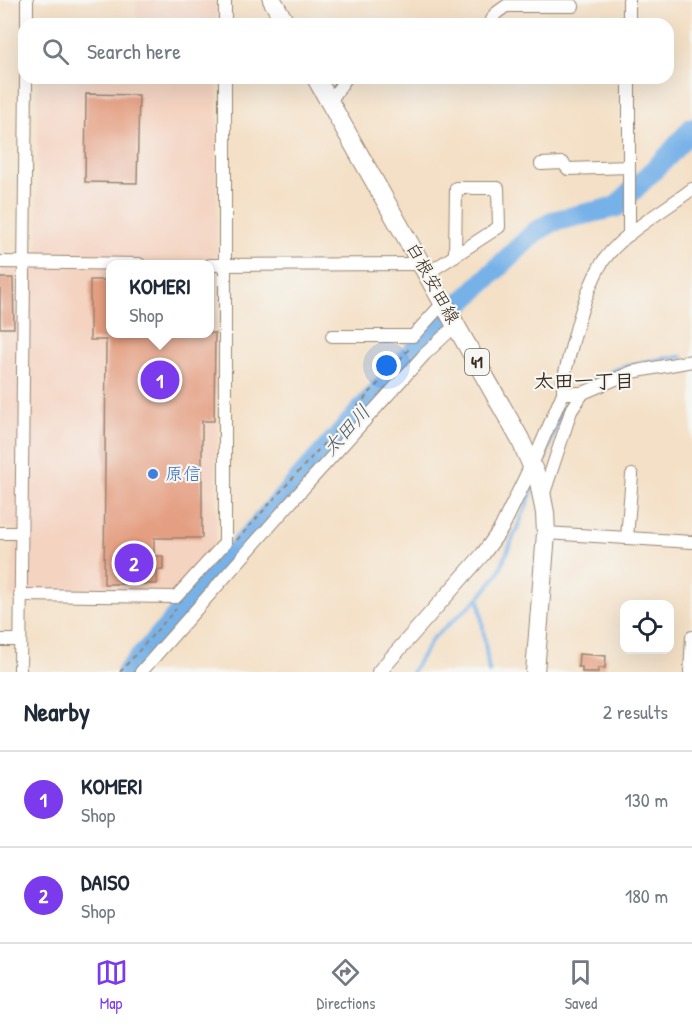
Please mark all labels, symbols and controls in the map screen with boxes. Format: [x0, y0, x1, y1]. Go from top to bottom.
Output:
search box [18, 18, 674, 84]
icon: search [39, 35, 72, 68]
text: Search here [87, 36, 181, 66]
street label: 白根安田線 [401, 237, 466, 328]
popup [106, 260, 214, 338]
text: KOMERI [129, 271, 191, 301]
text: Shop [129, 301, 163, 328]
road number: 41 [465, 349, 489, 375]
your location [372, 351, 401, 380]
pin: 1 [140, 358, 180, 403]
district label: 太田一丁目 [534, 367, 634, 394]
water label: 太田川 [316, 398, 376, 461]
place label: 原信 [165, 461, 201, 486]
marker: 原信 [146, 467, 160, 481]
pin: 2 [114, 540, 154, 586]
map controls [620, 600, 674, 654]
button: locate [620, 600, 674, 654]
text: Nearby [24, 694, 90, 729]
text: 2 results [603, 698, 668, 725]
text: KOMERI [81, 771, 143, 801]
text: 1 [40, 786, 47, 813]
text: 130 m [625, 786, 668, 813]
text: Shop [81, 801, 115, 828]
text: DAISO [81, 867, 130, 897]
text: 2 [39, 882, 48, 909]
text: 180 m [625, 882, 668, 909]
text: Shop [81, 897, 115, 924]
tab: Map [95, 956, 128, 1014]
tab: Directions [317, 956, 375, 1014]
tab: Saved [564, 956, 597, 1014]

